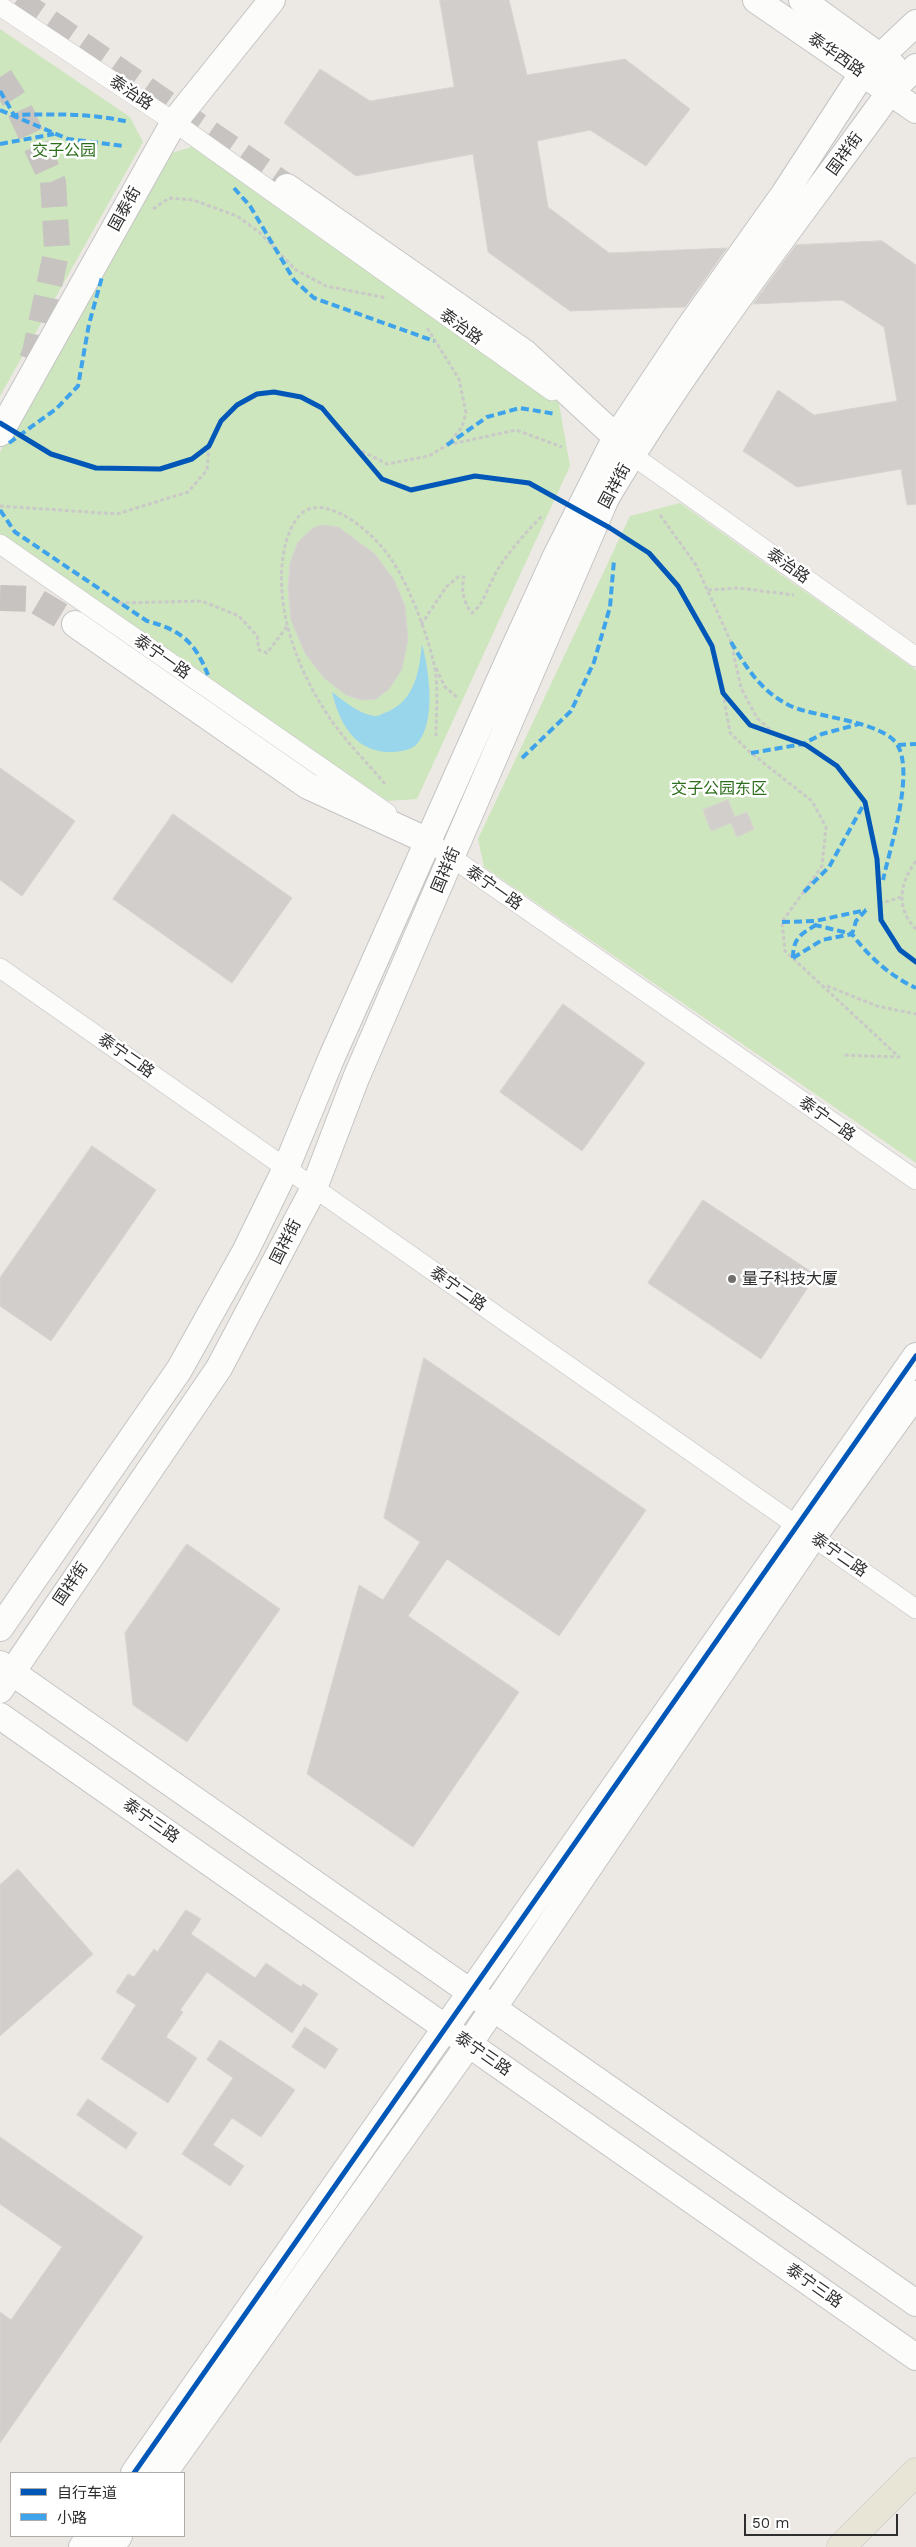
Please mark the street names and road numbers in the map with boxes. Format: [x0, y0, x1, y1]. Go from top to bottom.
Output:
street label: 泰华西路 [804, 29, 868, 81]
street label: 泰治路 [106, 72, 156, 114]
street label: 国祥街 [823, 129, 867, 179]
street label: 国泰街 [105, 183, 145, 235]
street label: 泰治路 [436, 305, 486, 349]
street label: 国祥街 [595, 460, 635, 512]
street label: 泰治路 [763, 544, 813, 588]
street label: 泰宁一路 [130, 631, 194, 683]
street label: 国祥街 [428, 844, 464, 896]
street label: 泰宁一路 [462, 862, 526, 914]
street label: 泰宁二路 [94, 1030, 158, 1082]
street label: 泰宁一路 [795, 1093, 859, 1145]
street label: 国祥街 [267, 1216, 305, 1268]
street label: 泰宁二路 [426, 1263, 490, 1315]
street label: 泰宁二路 [807, 1529, 871, 1581]
street label: 国祥街 [50, 1559, 92, 1609]
street label: 泰宁三路 [119, 1795, 183, 1847]
street label: 泰宁三路 [451, 2028, 515, 2080]
street label: 泰宁三路 [782, 2260, 846, 2312]

